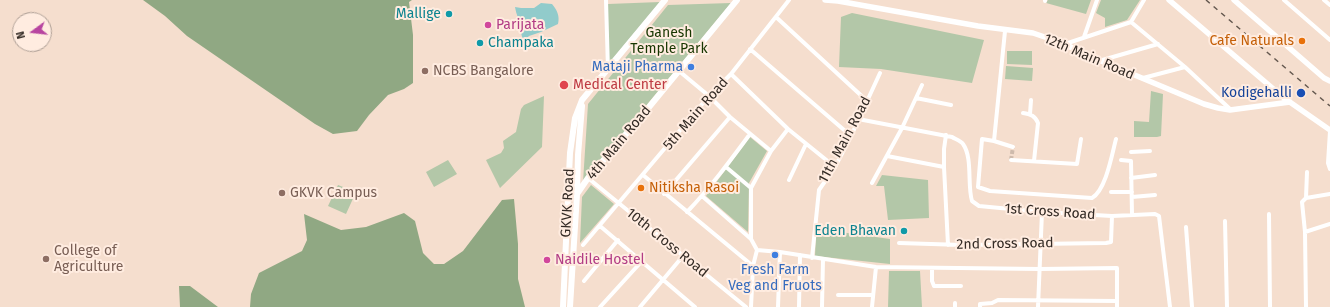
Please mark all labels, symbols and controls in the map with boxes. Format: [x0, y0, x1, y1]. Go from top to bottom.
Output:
place label: Mallige [396, 6, 441, 22]
marker: Mallige [444, 9, 454, 19]
north arrow [12, 12, 52, 52]
place label: Parijata [496, 17, 544, 33]
marker: Parijata [483, 20, 493, 30]
park label: Ganesh Temple Park [630, 25, 708, 58]
text: N [14, 30, 28, 40]
street label: 12th Main Road [1041, 30, 1137, 84]
place label: Cafe Naturals [1209, 33, 1294, 49]
place label: Champaka [488, 35, 554, 51]
marker: Cafe Naturals [1297, 36, 1307, 46]
marker: Champaka [475, 38, 485, 48]
place label: Mataji Pharma [592, 59, 683, 75]
marker: Mataji Pharma [686, 62, 696, 72]
place label: NCBS Bangalore [433, 63, 534, 79]
marker: NCBS Bangalore [420, 66, 430, 76]
street label: 5th Main Road [660, 74, 732, 154]
place label: Medical Center [573, 77, 667, 93]
marker: Medical Center [558, 79, 570, 91]
place label: Kodigehalli [1221, 85, 1292, 101]
marker: Kodigehalli [1295, 87, 1307, 99]
street label: 11th Main Road [815, 94, 875, 186]
street label: 4th Main Road [583, 103, 655, 183]
street label: GKVK Road [558, 168, 578, 238]
place label: Nitiksha Rasoi [649, 180, 739, 196]
marker: Nitiksha Rasoi [636, 183, 646, 193]
place label: GKVK Campus [290, 185, 377, 201]
marker: GKVK Campus [277, 188, 287, 198]
street label: 1st Cross Road [1004, 200, 1096, 224]
street label: 10th Cross Road [623, 205, 711, 281]
place label: Eden Bhavan [814, 223, 896, 239]
marker: Eden Bhavan [899, 226, 909, 236]
street label: 2nd Cross Road [956, 235, 1054, 253]
place label: College of Agriculture [54, 243, 123, 276]
marker: Fresh Farm Veg and Fruots [770, 250, 780, 260]
place label: Naidile Hostel [555, 252, 645, 268]
marker: College of Agriculture [41, 254, 51, 264]
marker: Naidile Hostel [542, 255, 552, 265]
place label: Fresh Farm Veg and Fruots [728, 262, 822, 294]

